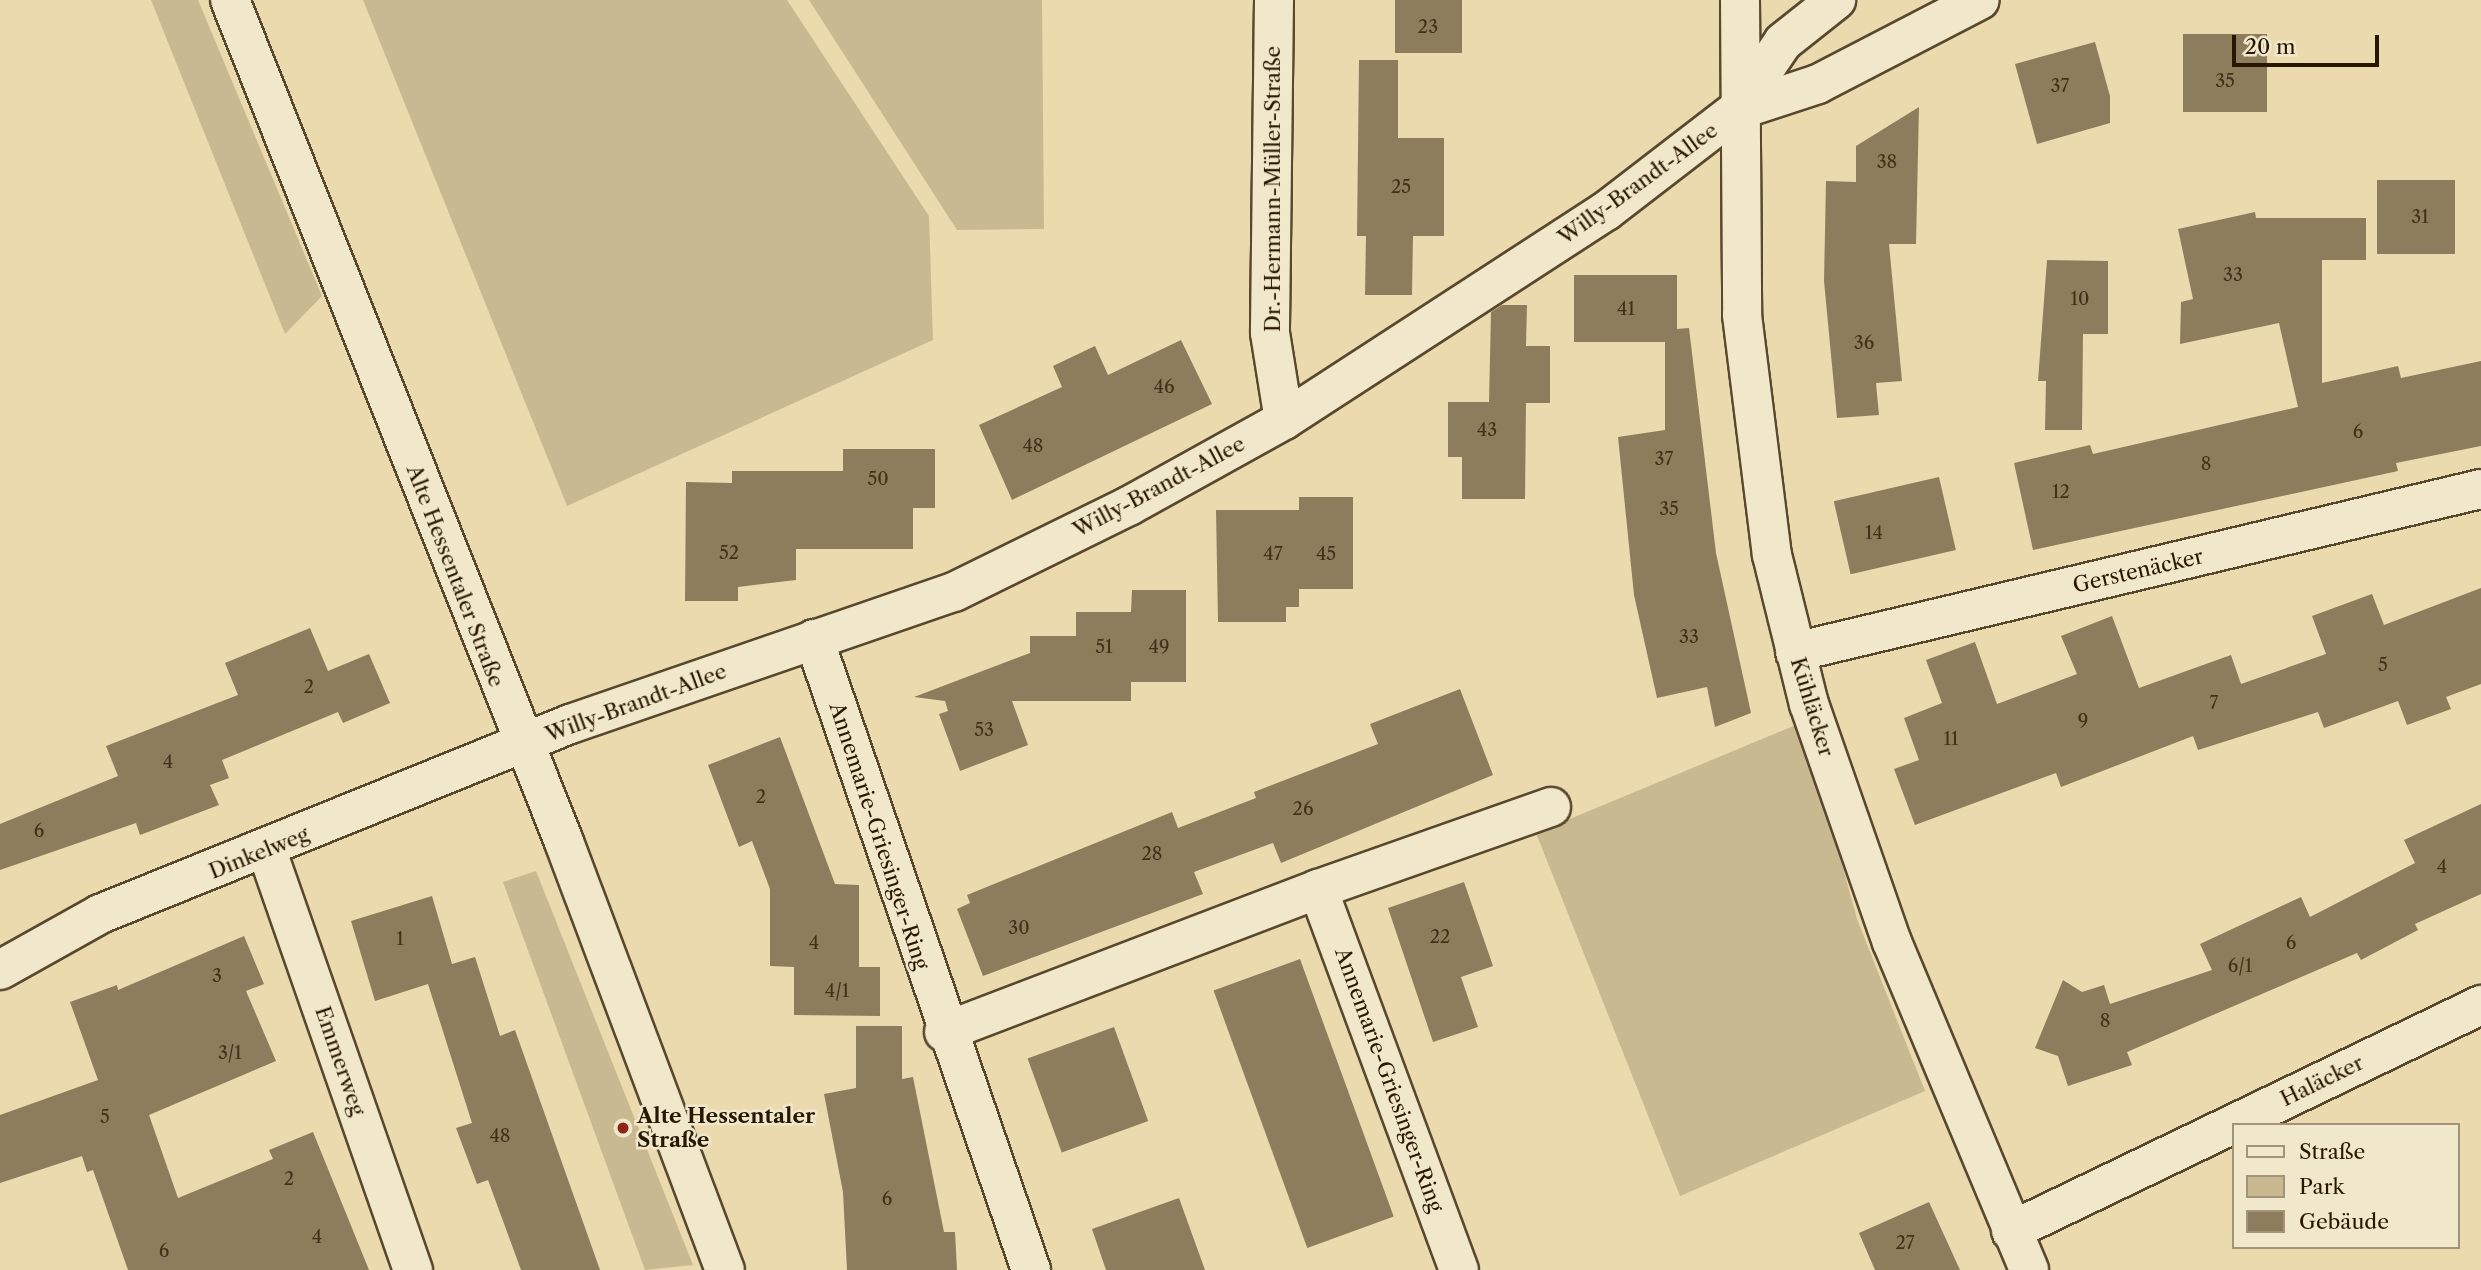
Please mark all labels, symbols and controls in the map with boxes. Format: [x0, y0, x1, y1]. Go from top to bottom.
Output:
house number: 23 [1418, 16, 1438, 38]
scale bar [2236, 21, 2383, 65]
text: 20 m [2245, 34, 2296, 59]
street label: Dr.-Hermann-Müller-Straße [1260, 46, 1286, 332]
house number: 35 [2215, 70, 2235, 92]
house number: 37 [2051, 75, 2069, 97]
street label: Willy-Brandt-Allee [1553, 118, 1723, 250]
house number: 38 [1877, 151, 1897, 173]
house number: 25 [1391, 176, 1411, 198]
house number: 31 [2411, 206, 2429, 228]
house number: 33 [2223, 264, 2243, 286]
house number: 10 [2071, 288, 2089, 310]
house number: 41 [1617, 298, 1635, 320]
house number: 36 [1854, 332, 1874, 354]
house number: 46 [1154, 376, 1174, 398]
house number: 43 [1477, 419, 1497, 441]
house number: 6 [2353, 421, 2363, 443]
street label: Willy-Brandt-Allee [1069, 431, 1249, 543]
house number: 48 [1022, 435, 1044, 457]
house number: 37 [1655, 448, 1673, 470]
house number: 8 [2201, 453, 2211, 475]
street label: Alte Hessentaler Straße [401, 461, 509, 691]
house number: 50 [867, 468, 889, 490]
house number: 12 [2052, 481, 2070, 503]
house number: 35 [1659, 498, 1679, 520]
house number: 14 [1865, 522, 1883, 544]
house number: 52 [719, 542, 739, 564]
house number: 47 [1263, 543, 1283, 565]
house number: 45 [1316, 543, 1336, 565]
street label: Gerstenäcker [2070, 544, 2206, 598]
house number: 33 [1679, 626, 1699, 648]
house number: 51 [1095, 636, 1113, 658]
house number: 49 [1149, 636, 1169, 658]
street label: Kühläcker [1785, 654, 1839, 760]
house number: 5 [2378, 654, 2388, 676]
street label: Willy-Brandt-Allee [542, 659, 730, 747]
house number: 2 [304, 676, 314, 698]
house number: 7 [2210, 692, 2218, 714]
street label: Annemarie-Griesinger-Ring [824, 699, 934, 973]
house number: 9 [2078, 710, 2088, 732]
house number: 53 [974, 719, 994, 741]
house number: 11 [1943, 728, 1959, 750]
house number: 4 [163, 751, 173, 773]
house number: 2 [756, 786, 766, 808]
house number: 26 [1293, 798, 1313, 820]
house number: 6 [34, 820, 44, 842]
street label: Dinkelweg [205, 822, 313, 884]
house number: 28 [1141, 843, 1163, 865]
house number: 4 [2437, 856, 2447, 878]
house number: 30 [1008, 917, 1030, 939]
house number: 22 [1430, 926, 1450, 948]
house number: 1 [396, 928, 404, 950]
house number: 4 [809, 932, 819, 954]
house number: 6 [2286, 932, 2296, 954]
street label: Annemarie-Griesinger-Ring [1329, 944, 1449, 1216]
house number: 6/1 [2228, 955, 2252, 977]
house number: 3 [212, 965, 222, 987]
house number: 4/1 [825, 980, 849, 1002]
street label: Emmerweg [310, 1003, 370, 1119]
house number: 8 [2100, 1010, 2110, 1032]
house number: 3/1 [218, 1042, 242, 1064]
street label: Haläcker [2276, 1050, 2368, 1112]
place label: Alte Hessentaler Straße [637, 1103, 815, 1153]
house number: 5 [100, 1106, 110, 1128]
marker: Alte Hessentaler Straße [615, 1120, 631, 1136]
legend [2232, 1123, 2460, 1249]
house number: 48 [489, 1125, 511, 1147]
text: Straße [2299, 1139, 2365, 1164]
house number: 2 [284, 1168, 294, 1190]
text: Park [2299, 1174, 2345, 1199]
house number: 6 [882, 1188, 892, 1210]
text: Gebäude [2299, 1209, 2389, 1234]
house number: 4 [312, 1226, 322, 1248]
house number: 27 [1895, 1232, 1915, 1254]
house number: 6 [159, 1240, 169, 1262]

